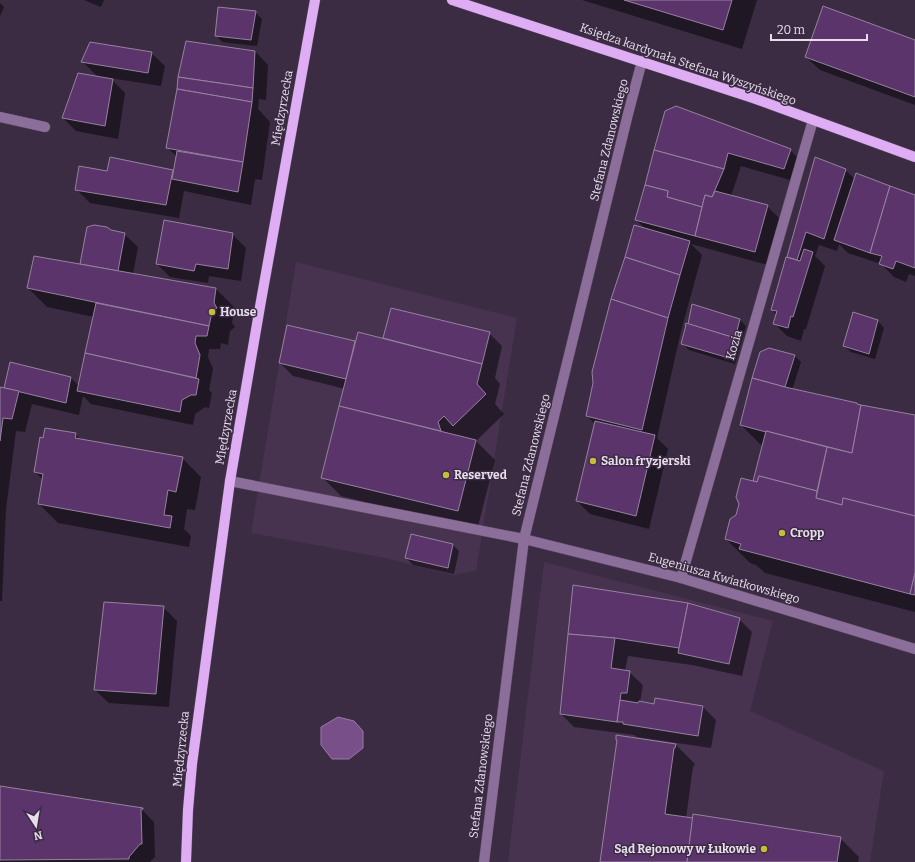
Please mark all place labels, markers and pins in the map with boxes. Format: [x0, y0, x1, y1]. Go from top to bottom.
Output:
place label: House [220, 305, 257, 319]
marker: House [207, 307, 217, 317]
place label: Salon fryzjerski [601, 454, 691, 469]
marker: Salon fryzjerski [588, 456, 598, 466]
place label: Reserved [454, 468, 508, 482]
marker: Reserved [441, 470, 451, 480]
place label: Cropp [790, 526, 824, 540]
marker: Cropp [777, 528, 787, 538]
place label: Sąd Rejonowy w Łukowie [614, 842, 756, 857]
marker: Sąd Rejonowy w Łukowie [759, 844, 769, 854]

